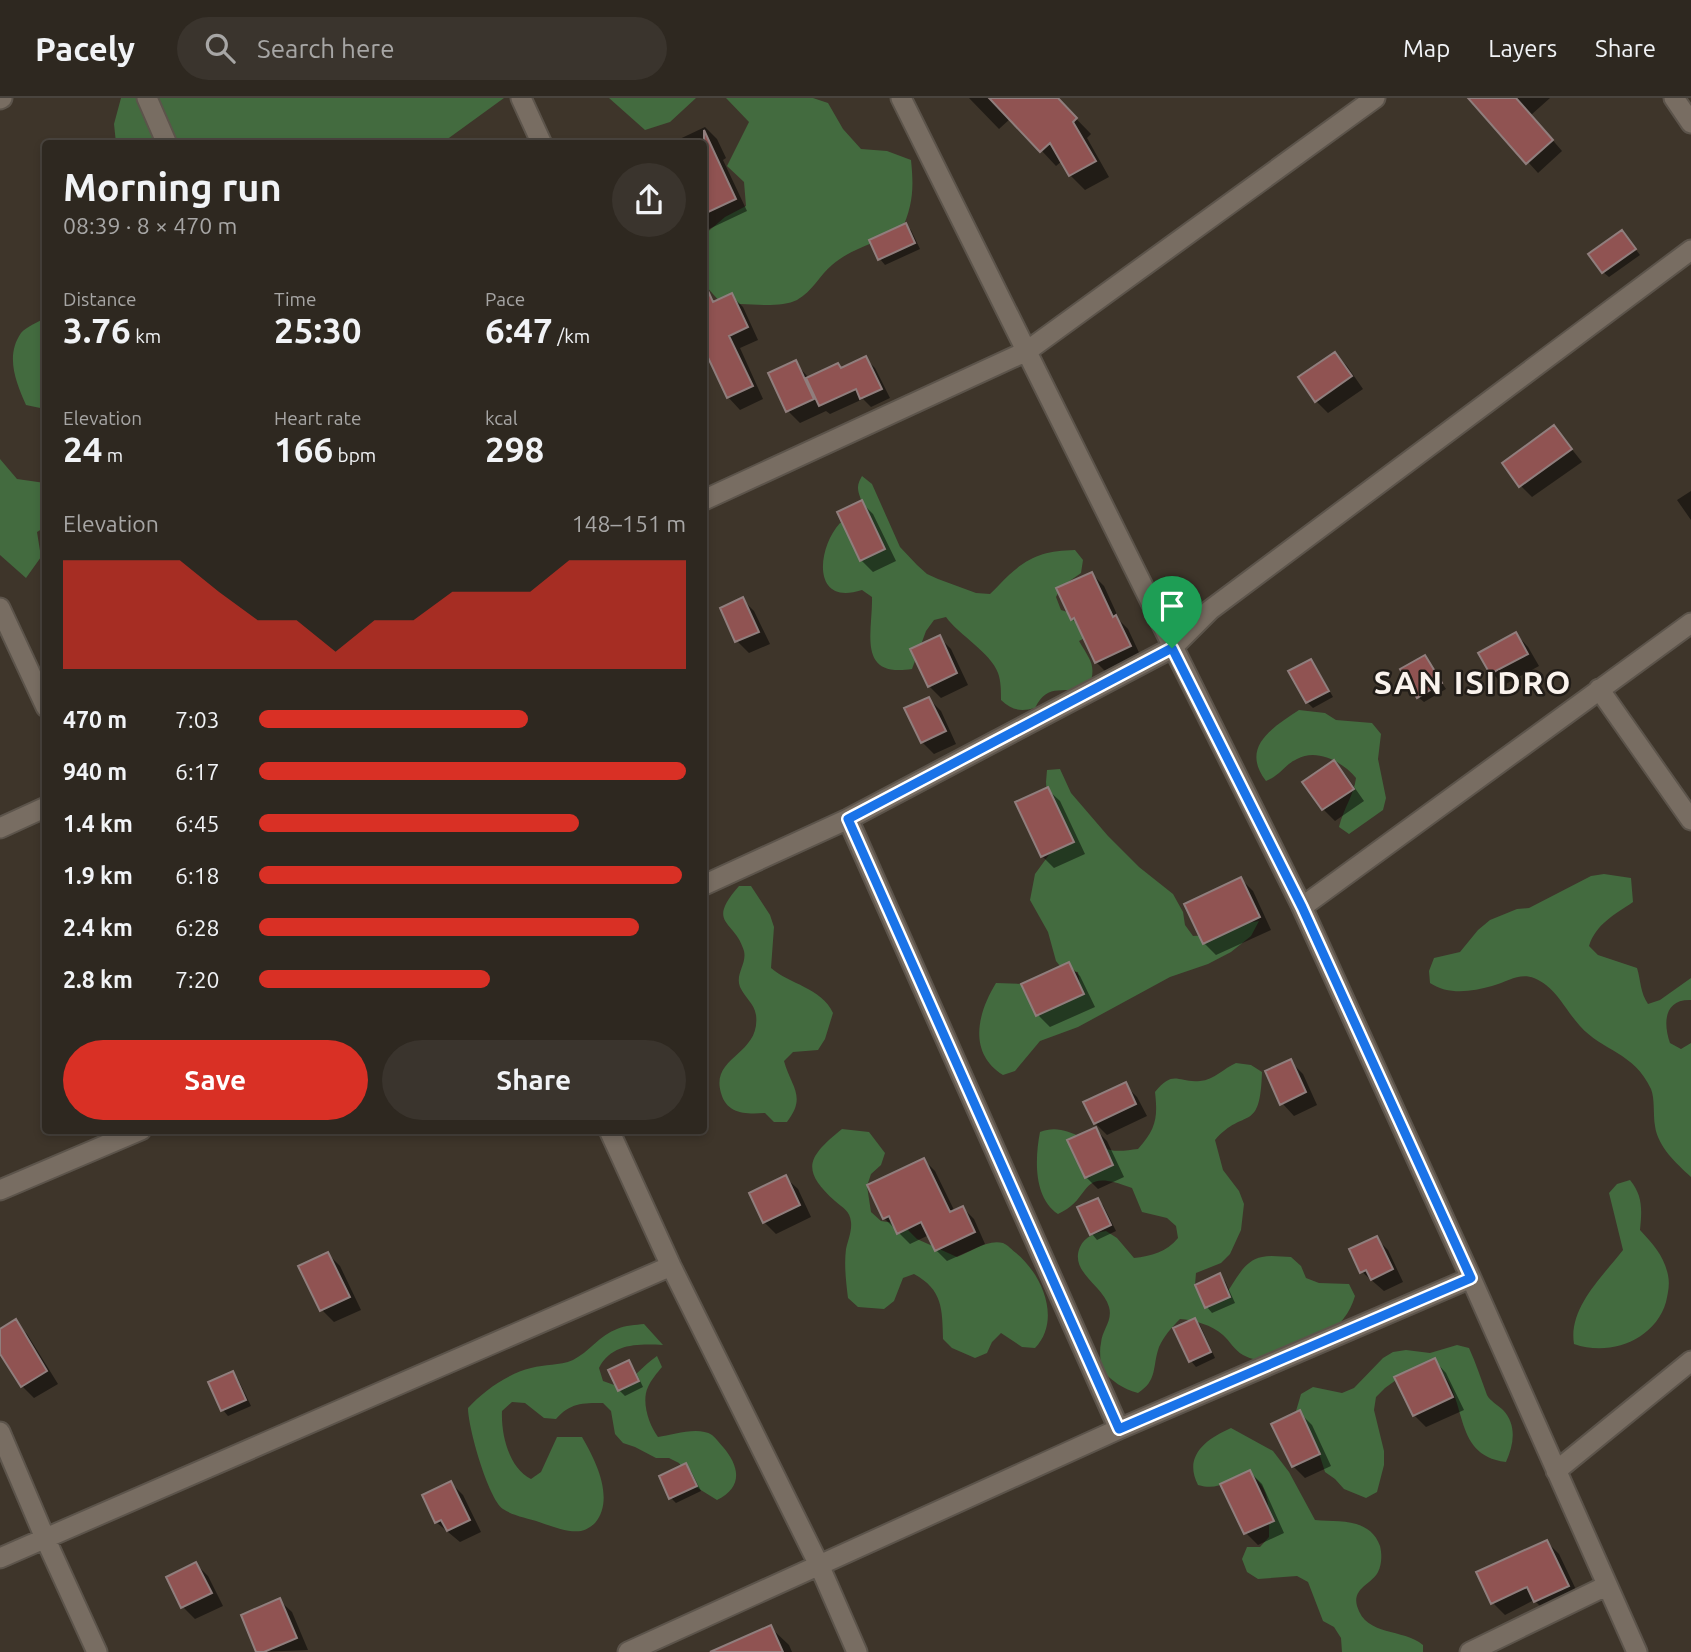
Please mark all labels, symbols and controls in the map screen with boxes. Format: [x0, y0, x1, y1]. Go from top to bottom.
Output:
search box [177, 17, 667, 80]
icon: search [201, 29, 239, 67]
text: Pacely [35, 30, 135, 67]
text: Search here [257, 34, 395, 63]
text: Map [1403, 35, 1450, 62]
text: Layers [1488, 35, 1557, 62]
text: Share [1595, 35, 1656, 62]
button: share [612, 163, 686, 237]
text: Morning run [63, 166, 282, 208]
text: 08:39 · 8 × 470 m [63, 213, 237, 238]
text: Distance [63, 288, 137, 310]
text: Time [274, 288, 316, 310]
text: Pace [485, 288, 525, 310]
text: 3.76 [63, 310, 131, 350]
text: 25:30 [274, 310, 362, 350]
text: 6:47 [485, 310, 553, 350]
text: km [131, 325, 161, 347]
text: /km [553, 325, 590, 347]
text: Elevation [63, 407, 142, 429]
text: Heart rate [274, 407, 361, 429]
text: kcal [485, 407, 518, 429]
text: 24 [63, 429, 102, 469]
text: 166 [274, 429, 333, 469]
text: 298 [485, 429, 544, 469]
text: m [102, 444, 123, 466]
text: bpm [333, 444, 376, 466]
text: Elevation [63, 511, 159, 536]
text: 148–151 m [572, 511, 686, 536]
pin [1142, 576, 1202, 648]
icon: arrive [1153, 587, 1191, 625]
district label: SAN ISIDRO [1374, 664, 1572, 700]
text: 470 m [63, 707, 127, 732]
text: 7:03 [175, 707, 220, 732]
text: 940 m [63, 759, 127, 784]
text: 6:17 [175, 759, 220, 784]
text: 1.4 km [63, 811, 133, 836]
text: 6:45 [175, 811, 220, 836]
text: 1.9 km [63, 863, 133, 888]
text: 6:18 [175, 863, 220, 888]
text: 2.4 km [63, 915, 133, 940]
text: 6:28 [175, 915, 220, 940]
text: 2.8 km [63, 967, 133, 992]
text: 7:20 [175, 967, 220, 992]
button: Save [63, 1040, 368, 1120]
button: Share [382, 1040, 686, 1120]

